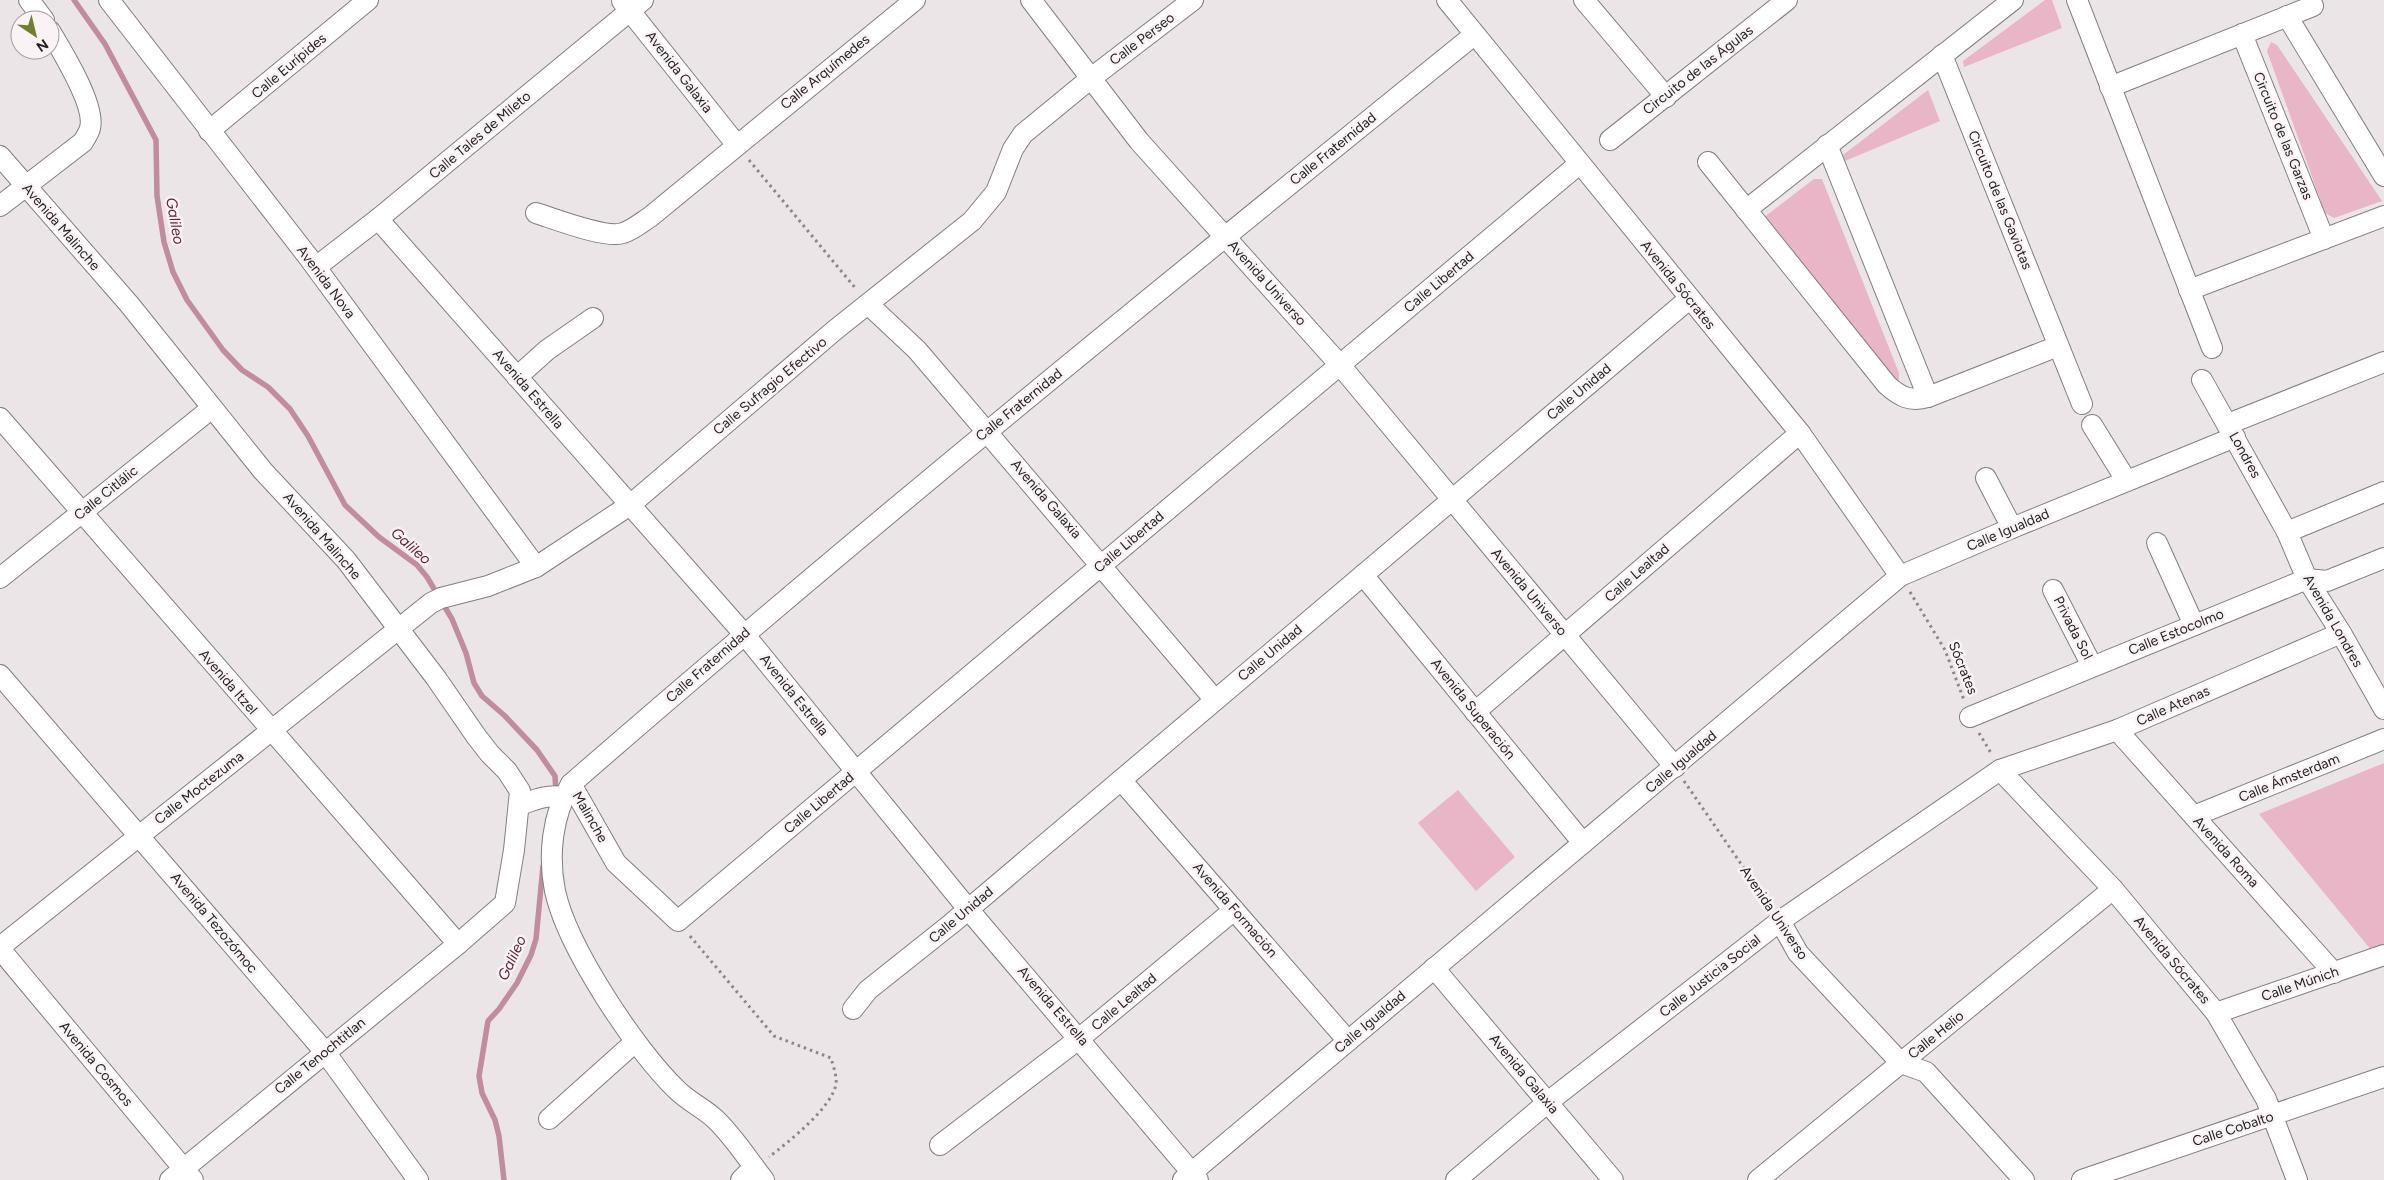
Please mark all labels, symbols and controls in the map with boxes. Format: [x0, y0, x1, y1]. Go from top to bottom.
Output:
street label: Calle Perseo [1106, 9, 1178, 69]
north arrow [10, 10, 60, 60]
street label: Circuito de las Águlas [1639, 22, 1757, 118]
street label: Avenida Galaxia [642, 28, 716, 116]
street label: Calle Eurípides [248, 30, 330, 102]
street label: Calle Arquímedes [777, 31, 873, 113]
text: N [33, 35, 51, 55]
street label: Circuito de las Garzas [2250, 70, 2316, 202]
street label: Calle Tales de Mileto [426, 87, 534, 183]
street label: Calle Fraternidad [1286, 109, 1380, 189]
street label: Circuito de las Gaviotas [1964, 128, 2036, 272]
street label: Avenida Malinche [18, 180, 104, 274]
water label: Galileo [162, 196, 188, 246]
street label: Avenida Universo [1224, 237, 1310, 329]
street label: Avenida Sócrates [1637, 237, 1719, 333]
street label: Avenida Nova [293, 242, 359, 322]
street label: Calle Libertad [1401, 248, 1477, 316]
street label: Calle Sufragio Efectivo [710, 333, 830, 439]
street label: Avenida Estrella [489, 346, 567, 432]
street label: Calle Unidad [1543, 360, 1615, 424]
street label: Calle Fraternidad [972, 365, 1066, 445]
street label: Londres [2225, 429, 2265, 481]
street label: Avenida Galaxia [1007, 456, 1085, 542]
street label: Calle Citlálic [71, 462, 142, 524]
street label: Avenida Malinche [279, 489, 365, 583]
street label: Calle Igualdad [1964, 505, 2052, 555]
street label: Calle Libertad [1091, 508, 1167, 576]
water label: Galileo [387, 524, 435, 568]
street label: Calle Lealtad [1601, 540, 1673, 606]
street label: Avenida Universo [1487, 545, 1571, 639]
street label: Avenida Londres [2300, 572, 2366, 670]
street label: Privada Sol [2050, 593, 2096, 663]
street label: Calle Estocolmo [2126, 605, 2226, 659]
street label: Calle Unidad [1234, 621, 1306, 685]
street label: Calle Fraternidad [662, 624, 754, 706]
street label: Sócrates [1945, 639, 1981, 697]
street label: Avenida Itzel [195, 646, 261, 718]
street label: Avenida Estrella [756, 651, 832, 739]
street label: Avenida Superación [1427, 655, 1519, 763]
street label: Calle Atenas [2134, 682, 2212, 730]
street label: Calle Igualdad [1642, 727, 1720, 797]
street label: Calle Moctezuma [151, 748, 247, 828]
street label: Calle Ámsterdam [2236, 750, 2342, 806]
street label: Calle Libertad [781, 769, 857, 837]
street label: Malinche [569, 788, 612, 846]
street label: Avenida Roma [2190, 813, 2262, 891]
street label: Avenida Formación [1189, 859, 1281, 961]
street label: Avenida Universo [1736, 863, 1812, 963]
street label: Avenida Tezozómoc [167, 869, 261, 977]
street label: Calle Unidad [925, 883, 997, 947]
street label: Avenida Sócrates [2130, 913, 2214, 1007]
street label: Calle Justicia Social [1656, 931, 1764, 1021]
water label: Galileo [494, 933, 530, 983]
street label: Avenida Estrella [1014, 963, 1092, 1049]
street label: Calle Múnich [2259, 963, 2341, 1005]
street label: Calle Lealtad [1088, 970, 1160, 1034]
street label: Calle Igualdad [1331, 987, 1409, 1057]
street label: Calle Helio [1905, 1007, 1967, 1063]
street label: Calle Tenochtitlan [271, 1014, 369, 1098]
street label: Avenida Cosmos [56, 1018, 136, 1110]
street label: Avenida Galaxia [1486, 1031, 1562, 1117]
street label: Calle Cobalto [2190, 1108, 2276, 1150]

